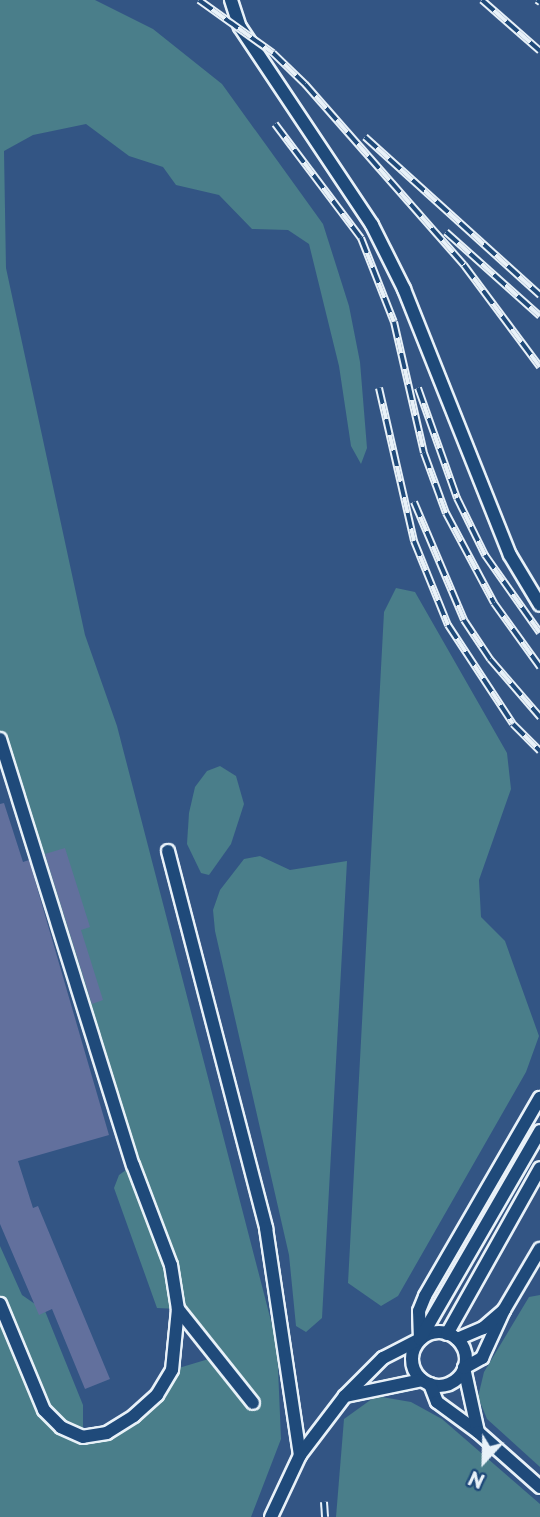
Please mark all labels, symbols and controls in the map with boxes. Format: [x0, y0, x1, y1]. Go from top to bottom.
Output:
north arrow [449, 1426, 519, 1496]
text: N [464, 1465, 488, 1496]

